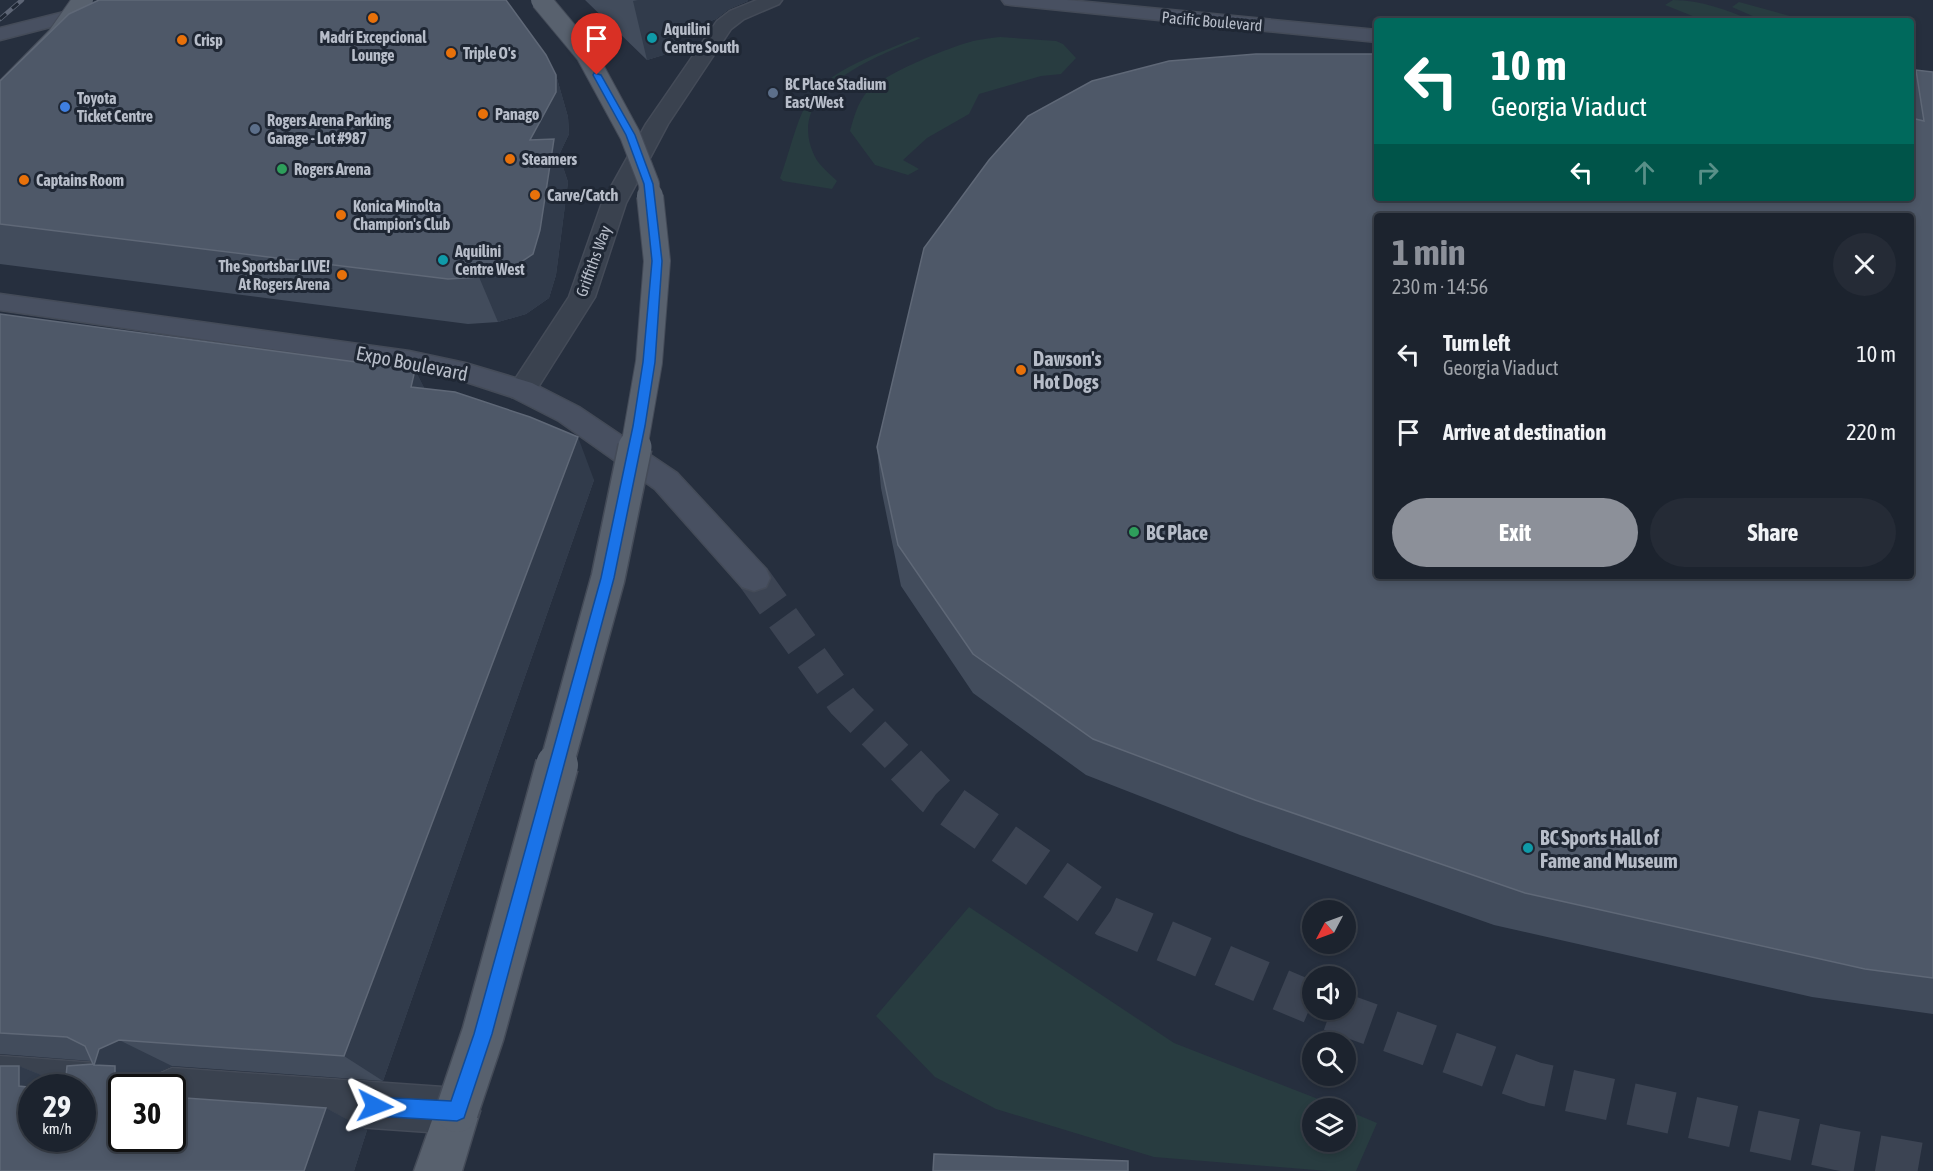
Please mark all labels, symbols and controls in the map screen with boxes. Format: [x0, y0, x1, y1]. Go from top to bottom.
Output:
street label: Pacific Boulevard [1161, 8, 1263, 34]
marker: Madrí Excepcional Lounge [366, 11, 380, 25]
pin [571, 13, 622, 75]
place label: Aquilini Centre South [663, 20, 740, 56]
icon: arrive [580, 22, 613, 55]
place label: Madrí Excepcional Lounge [320, 28, 427, 64]
place label: Crisp [194, 31, 223, 49]
marker: Aquilini Centre South [645, 31, 659, 45]
marker: Crisp [175, 33, 189, 47]
text: 10 m [1491, 41, 1566, 89]
icon: left [1392, 42, 1470, 120]
place label: Triple O's [463, 44, 517, 62]
marker: Triple O's [444, 46, 458, 60]
place label: BC Place Stadium East/West [785, 75, 886, 111]
marker: BC Place Stadium East/West [766, 86, 780, 100]
place label: Toyota Ticket Centre [77, 89, 153, 125]
text: Georgia Viaduct [1491, 91, 1647, 122]
marker: Toyota Ticket Centre [58, 100, 72, 114]
place label: Panago [495, 105, 540, 123]
marker: Panago [476, 107, 490, 121]
place label: Rogers Arena Parking Garage - Lot #987 [267, 111, 391, 147]
marker: Rogers Arena Parking Garage - Lot #987 [248, 122, 262, 136]
place label: Steamers [522, 150, 577, 168]
marker: Steamers [503, 152, 517, 166]
icon: left [1565, 156, 1598, 189]
icon: ahead [1628, 156, 1661, 189]
icon: right [1691, 156, 1724, 189]
place label: Rogers Arena [294, 160, 371, 178]
marker: Rogers Arena [275, 162, 289, 176]
place label: Captains Room [36, 171, 124, 189]
marker: Captains Room [17, 173, 31, 187]
place label: Carve/Catch [547, 186, 618, 204]
marker: Carve/Catch [528, 188, 542, 202]
place label: Konica Minolta Champion's Club [353, 197, 451, 233]
marker: Konica Minolta Champion's Club [334, 208, 348, 222]
street label: Griffiths Way [572, 222, 615, 299]
text: 1 min [1392, 231, 1466, 273]
button: close [1833, 233, 1896, 296]
place label: Aquilini Centre West [454, 242, 525, 278]
marker: Aquilini Centre West [436, 253, 450, 267]
place label: The Sportsbar LIVE! At Rogers Arena [218, 257, 330, 293]
marker: The Sportsbar LIVE! At Rogers Arena [335, 268, 349, 282]
text: 230 m · 14:56 [1392, 275, 1488, 298]
text: Turn left [1443, 330, 1510, 356]
icon: left [1392, 338, 1425, 371]
street label: Expo Boulevard [354, 341, 470, 385]
text: 10 m [1856, 341, 1896, 367]
place label: Dawson's Hot Dogs [1033, 347, 1102, 393]
text: Georgia Viaduct [1443, 356, 1559, 379]
marker: Dawson's Hot Dogs [1014, 363, 1028, 377]
icon: arrive [1392, 416, 1425, 449]
text: Arrive at destination [1443, 419, 1606, 445]
text: 220 m [1846, 419, 1896, 445]
button: Exit [1392, 498, 1638, 567]
button: Share [1650, 498, 1896, 567]
place label: BC Place [1146, 521, 1208, 544]
marker: BC Place [1127, 525, 1141, 539]
place label: BC Sports Hall of Fame and Museum [1540, 826, 1678, 872]
marker: BC Sports Hall of Fame and Museum [1521, 841, 1535, 855]
north arrow [1302, 900, 1356, 954]
map controls [1302, 900, 1356, 1152]
button: sound [1302, 966, 1356, 1020]
button: search [1302, 1032, 1356, 1086]
speed limit sign: 30 [108, 1074, 186, 1152]
position arrow [343, 1074, 407, 1138]
text: 29 [43, 1089, 71, 1123]
button: layers [1302, 1098, 1356, 1152]
text: km/h [42, 1120, 72, 1137]

